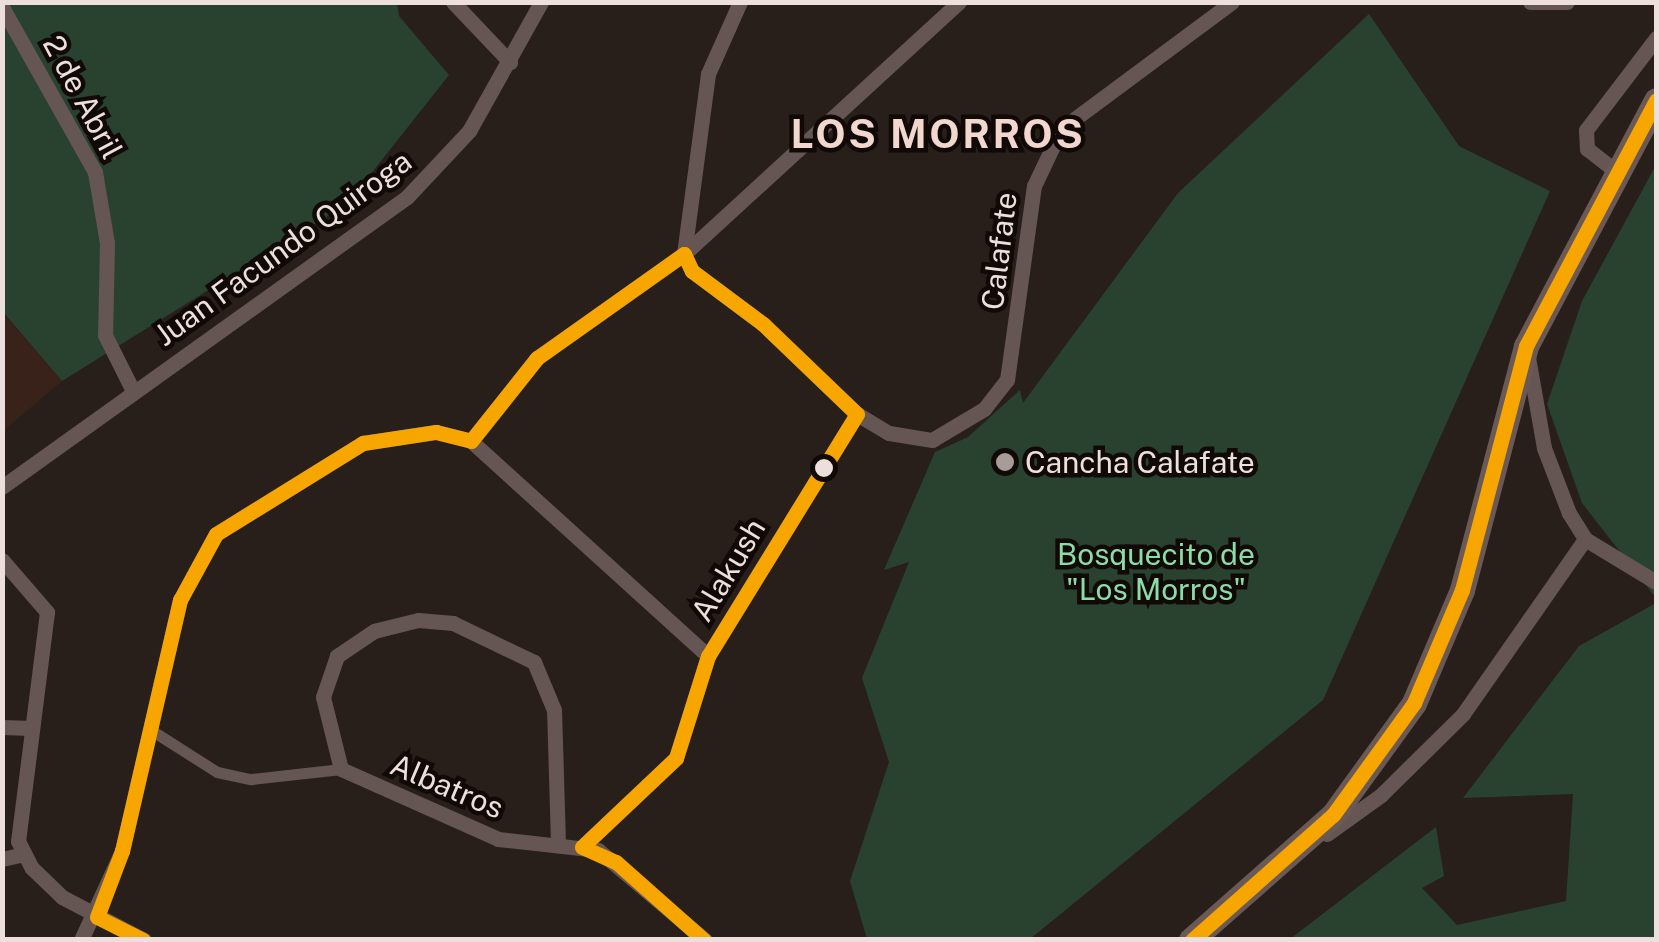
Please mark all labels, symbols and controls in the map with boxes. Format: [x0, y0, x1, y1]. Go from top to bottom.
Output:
street label: 2 de Abril [35, 29, 131, 165]
district label: LOS MORROS [790, 110, 1086, 158]
street label: Juan Facundo Quiroga [148, 143, 418, 353]
street label: Calafate [974, 190, 1024, 312]
place label: Cancha Calafate [1025, 444, 1255, 480]
marker: Cancha Calafate [994, 451, 1016, 473]
unlabelled marker [814, 458, 834, 478]
street label: Alakush [683, 512, 773, 628]
park label: Bosquecito de "Los Morros" [1057, 536, 1255, 606]
street label: Albatros [385, 746, 509, 826]

